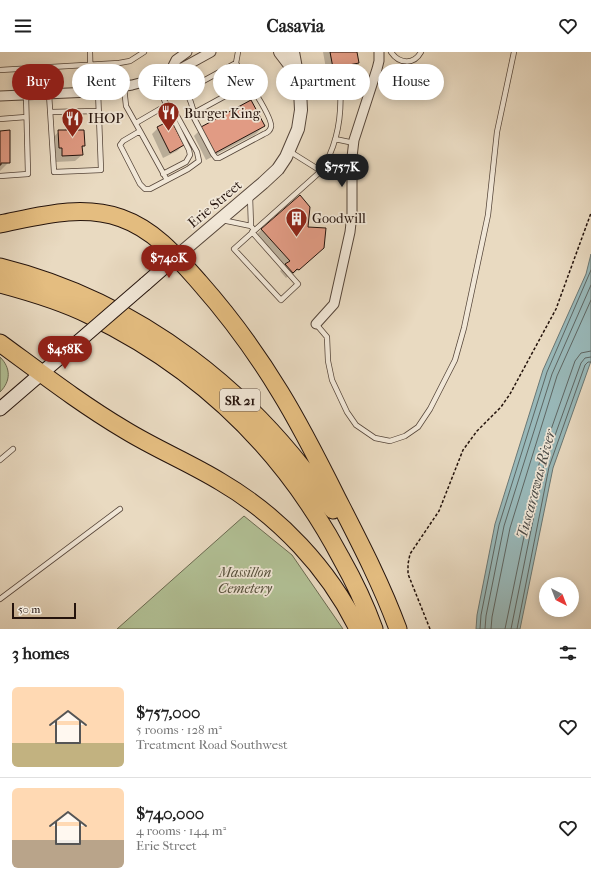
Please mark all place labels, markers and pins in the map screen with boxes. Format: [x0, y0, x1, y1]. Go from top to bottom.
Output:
restaurant icon: Burger King [156, 100, 182, 133]
restaurant icon: IHOP [59, 105, 85, 138]
place label: Burger King [184, 105, 261, 122]
place label: IHOP [88, 110, 124, 127]
pin: $757K [314, 154, 370, 188]
building icon: Goodwill [284, 205, 310, 238]
place label: Goodwill [312, 210, 366, 227]
pin: $740K [141, 245, 197, 279]
pin: $458K [37, 336, 93, 370]

